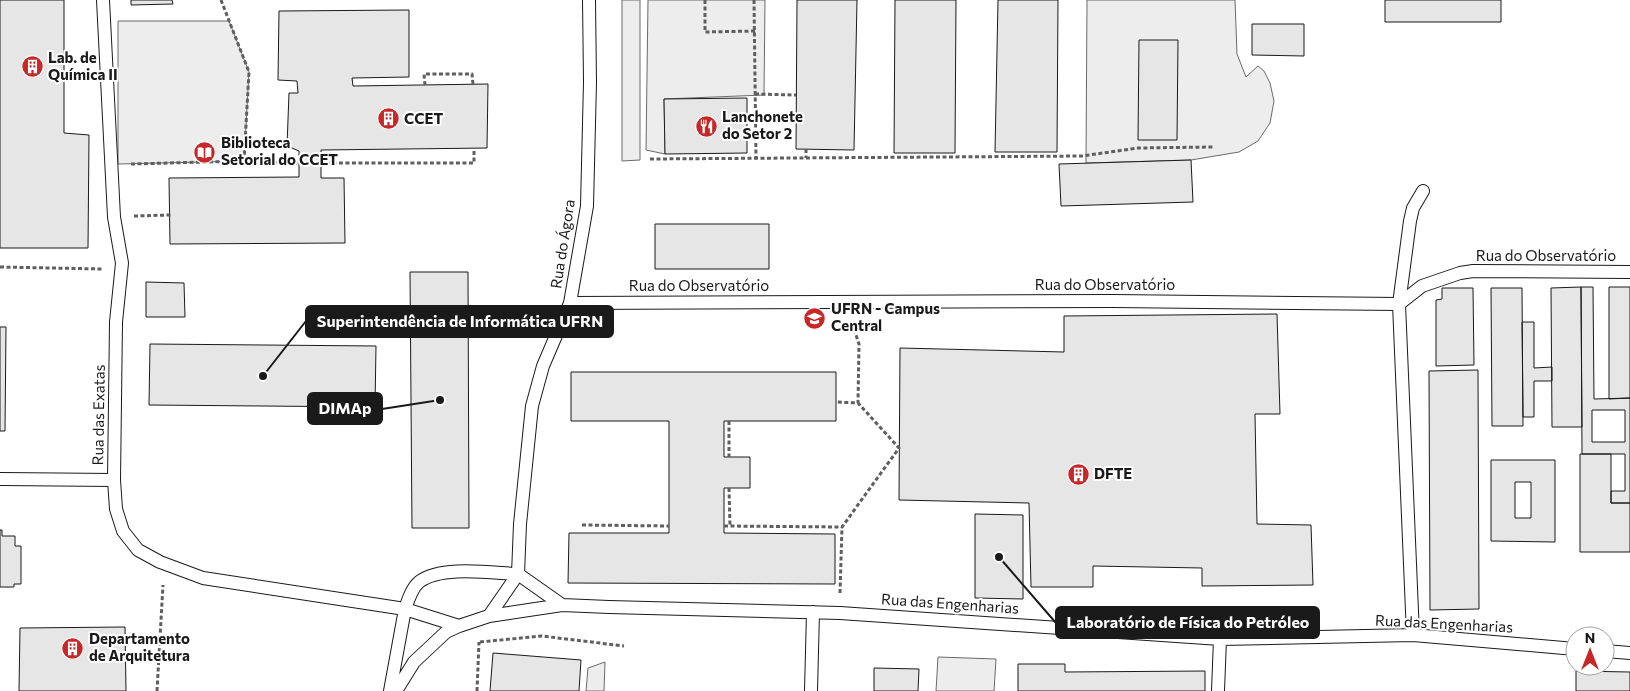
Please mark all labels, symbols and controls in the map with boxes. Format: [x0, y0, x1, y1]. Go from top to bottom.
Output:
place label: Lab. de Química II [48, 48, 118, 83]
building icon: Lab. de Química II [20, 55, 44, 79]
building icon: CCET [376, 107, 400, 131]
place label: Lanchonete do Setor 2 [722, 107, 803, 142]
place label: CCET [404, 109, 443, 127]
restaurant icon: Lanchonete do Setor 2 [694, 114, 718, 138]
place label: Biblioteca Setorial do CCET [221, 133, 338, 168]
library icon: Biblioteca Setorial do CCET [193, 140, 217, 164]
street label: Rua do Ágora [545, 198, 578, 290]
street label: Rua do Observatório [1476, 246, 1616, 264]
street label: Rua do Observatório [1035, 275, 1175, 293]
street label: Rua do Observatório [629, 276, 769, 294]
place label: UFRN - Campus Central [831, 299, 940, 334]
callout: Superintendência de Informática UFRN [306, 306, 613, 337]
school or university icon: UFRN - Campus Central [803, 306, 827, 330]
text: Superintendência de Informática UFRN [317, 311, 603, 330]
street label: Rua das Exatas [88, 364, 108, 466]
callout: DIMAp [308, 393, 382, 424]
text: DIMAp [318, 398, 372, 417]
building icon: DFTE [1066, 462, 1090, 486]
place label: DFTE [1094, 464, 1132, 482]
street label: Rua das Engenharias [881, 589, 1020, 617]
callout: Laboratório de Física do Petróleo [1056, 607, 1319, 638]
street label: Rua das Engenharias [1375, 610, 1514, 636]
text: Laboratório de Física do Petróleo [1067, 612, 1310, 631]
north arrow [1565, 626, 1615, 676]
place label: Departamento de Arquitetura [89, 629, 190, 664]
text: N [1585, 629, 1595, 646]
building icon: Departamento de Arquitetura [61, 636, 85, 660]

